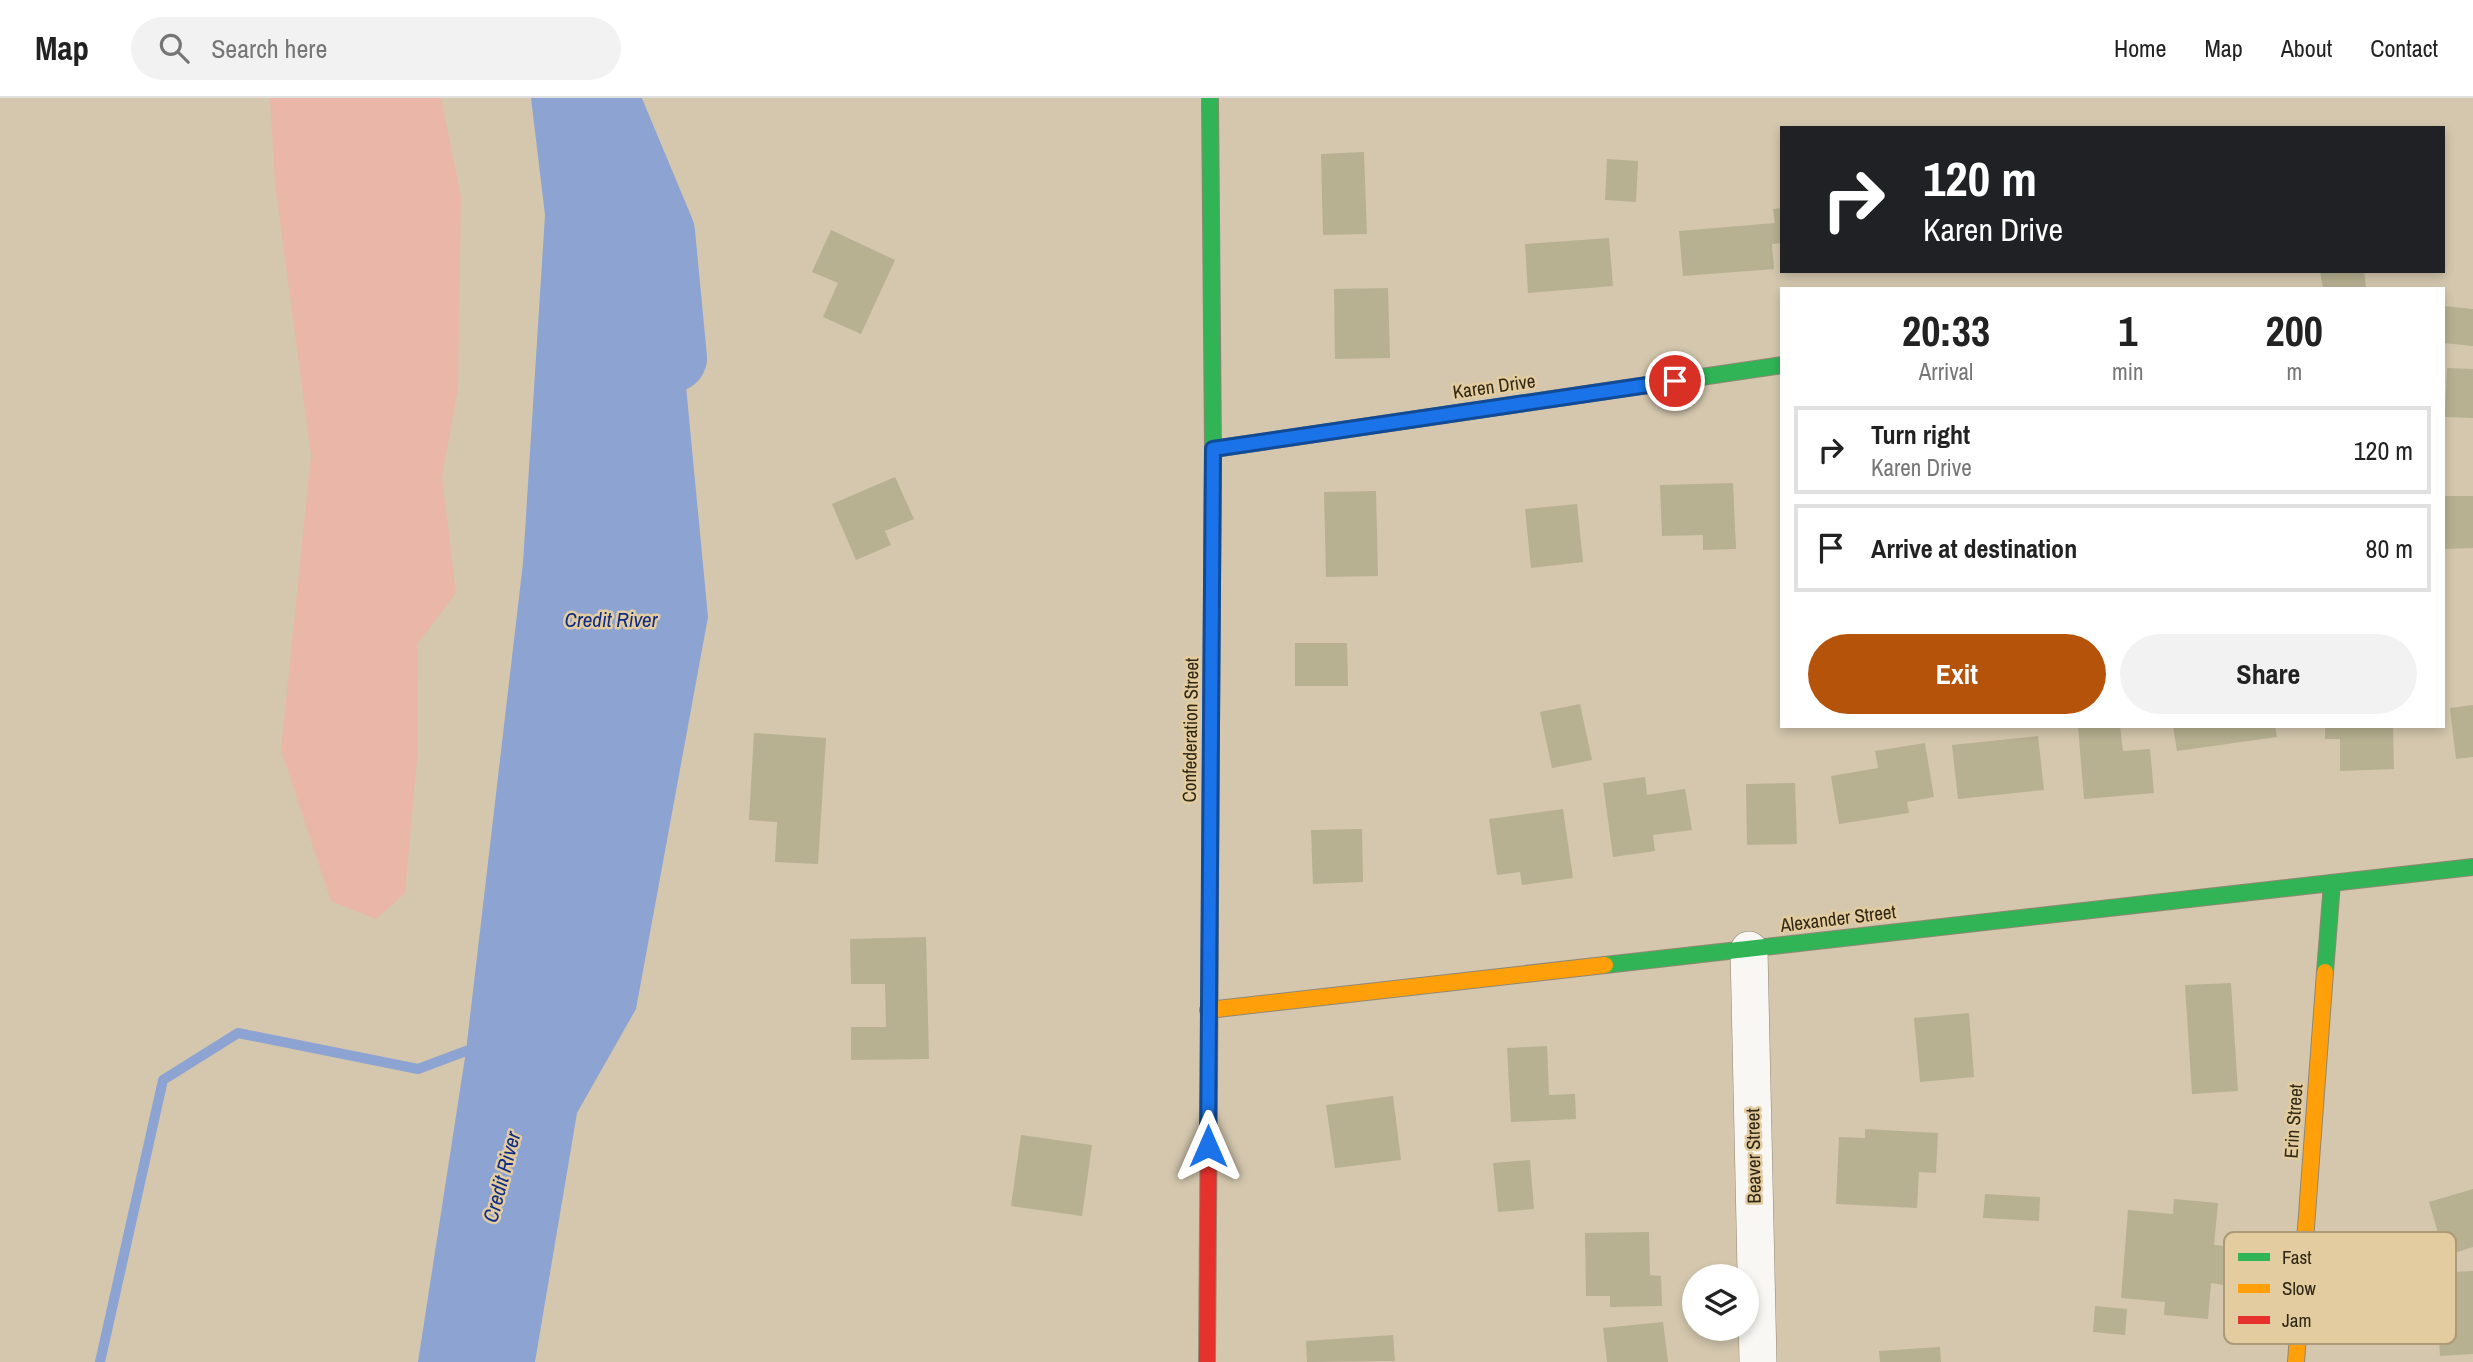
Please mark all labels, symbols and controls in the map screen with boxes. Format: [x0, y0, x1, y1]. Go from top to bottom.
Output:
search box [131, 17, 621, 80]
text: Map [35, 26, 89, 70]
icon: search [155, 29, 193, 67]
text: Search here [211, 31, 327, 66]
text: Home [2114, 32, 2166, 64]
text: Map [2204, 32, 2243, 64]
text: About [2281, 32, 2332, 64]
text: Contact [2370, 32, 2438, 64]
text: 120 m [1923, 145, 2037, 211]
icon: right [1808, 154, 1899, 245]
text: Karen Drive [1923, 208, 2063, 251]
text: 20:33 [1902, 303, 1990, 359]
text: 1 [2118, 303, 2137, 359]
text: 200 [2266, 303, 2323, 359]
pin [1645, 351, 1705, 411]
text: Arrival [1919, 356, 1973, 387]
text: min [2112, 356, 2144, 387]
text: m [2286, 356, 2302, 387]
icon: arrive [1656, 362, 1694, 400]
street label: Karen Drive [1451, 367, 1537, 405]
text: Turn right [1871, 417, 1970, 452]
icon: right [1812, 431, 1850, 469]
text: 120 m [2354, 433, 2413, 468]
text: Karen Drive [1871, 452, 1972, 483]
icon: arrive [1812, 529, 1850, 567]
text: Arrive at destination [1871, 531, 2077, 566]
text: 80 m [2366, 531, 2413, 566]
water label: Credit River [565, 605, 659, 634]
button: Exit [1808, 634, 2106, 714]
button: Share [2120, 634, 2417, 714]
street label: Confederation Street [1176, 657, 1204, 803]
street label: Alexander Street [1778, 898, 1898, 938]
street label: Erin Street [2277, 1082, 2309, 1159]
street label: Beaver Street [1739, 1107, 1767, 1204]
position arrow [1171, 1109, 1245, 1183]
water label: Credit River [475, 1127, 528, 1225]
legend [2224, 1232, 2456, 1344]
text: Fast [2282, 1244, 2312, 1270]
map controls [1682, 1264, 1759, 1341]
button: layers [1682, 1264, 1759, 1341]
text: Slow [2282, 1275, 2317, 1301]
text: Jam [2282, 1307, 2311, 1333]

